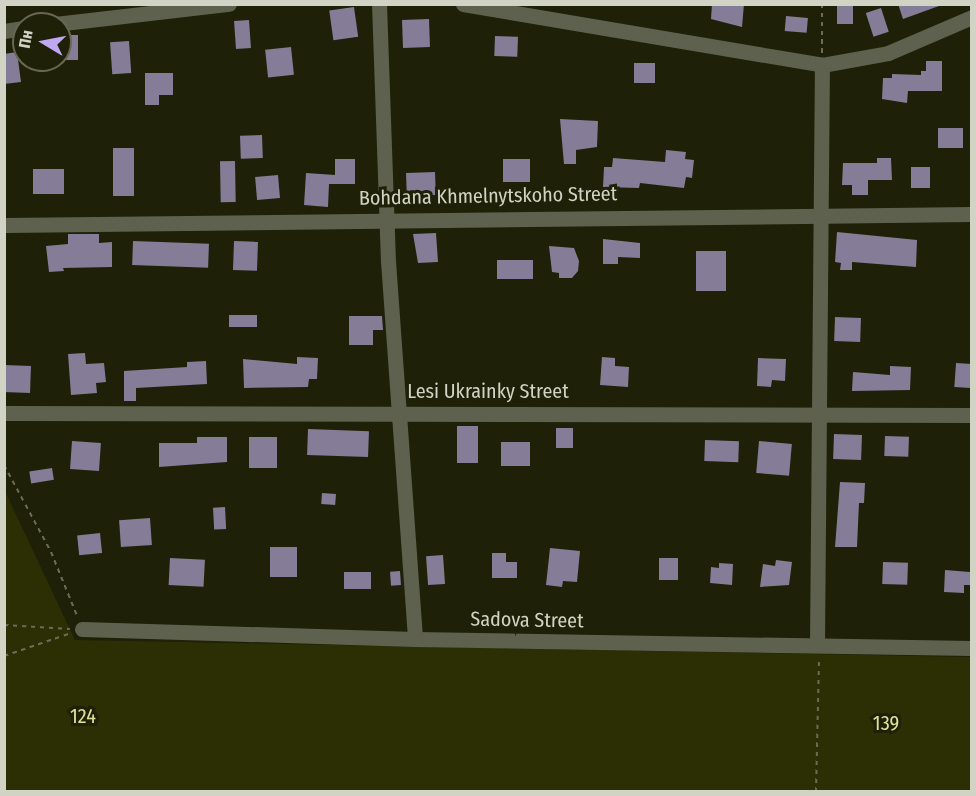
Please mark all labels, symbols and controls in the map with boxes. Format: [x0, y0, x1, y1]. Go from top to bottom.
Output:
north arrow [12, 12, 72, 72]
text: Пн [15, 29, 37, 50]
street label: Bohdana Khmelnytskoho Street [359, 182, 617, 210]
street label: Lesi Ukrainky Street [407, 379, 569, 403]
street label: Sadova Street [470, 607, 584, 633]
park label: 124 [70, 704, 96, 728]
park label: 139 [873, 711, 899, 735]

